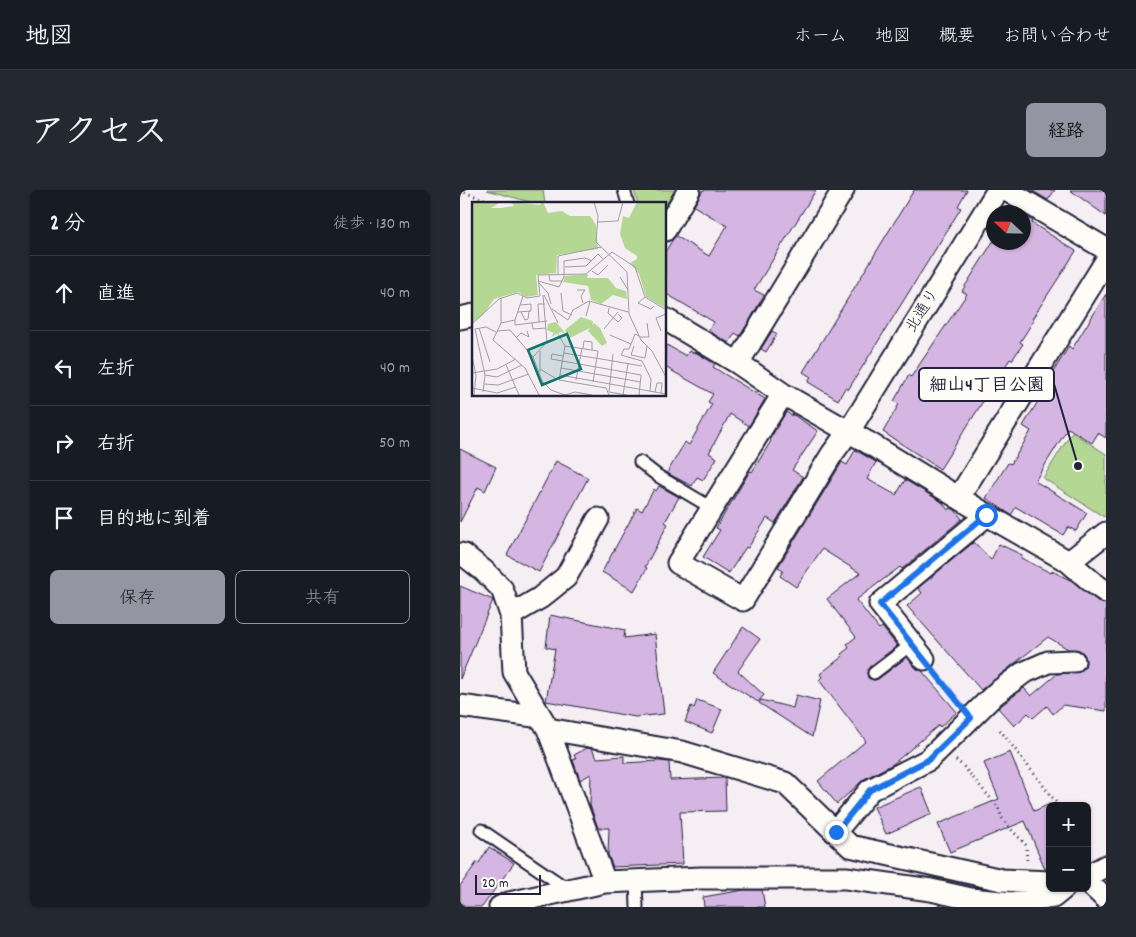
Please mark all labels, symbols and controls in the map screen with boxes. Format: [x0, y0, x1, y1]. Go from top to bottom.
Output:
text: 地図 [25, 21, 73, 55]
text: ホーム [794, 25, 847, 50]
text: 地図 [875, 25, 911, 50]
text: 概要 [939, 25, 975, 50]
text: お問い合わせ [1003, 25, 1111, 50]
button: 経路 [1026, 103, 1106, 157]
text: アクセス [30, 110, 168, 160]
inset map [472, 202, 666, 396]
north arrow [986, 205, 1031, 250]
text: 2 分 [50, 210, 85, 240]
text: 徒歩 · 130 m [333, 213, 410, 236]
icon: ahead [50, 279, 78, 307]
text: 直進 [97, 282, 135, 309]
text: 40 m [380, 282, 410, 305]
street label: 北通り [901, 285, 945, 337]
icon: left [50, 354, 78, 382]
text: 左折 [97, 357, 135, 384]
text: 40 m [380, 357, 410, 380]
callout: 細山4丁目公園 [919, 368, 1054, 401]
text: 細山4丁目公園 [929, 374, 1045, 399]
icon: right [50, 429, 78, 457]
text: 右折 [97, 432, 135, 459]
text: 50 m [379, 432, 410, 455]
icon: arrive [50, 504, 78, 532]
route start [975, 504, 998, 527]
text: 目的地に到着 [97, 507, 211, 534]
button: 保存 [50, 570, 225, 624]
button: 共有 [235, 570, 410, 624]
map controls [1046, 802, 1091, 892]
button: + [1046, 802, 1091, 847]
route end [825, 821, 848, 844]
button: − [1046, 847, 1091, 892]
scale bar [475, 872, 541, 895]
text: 20 m [482, 874, 509, 894]

